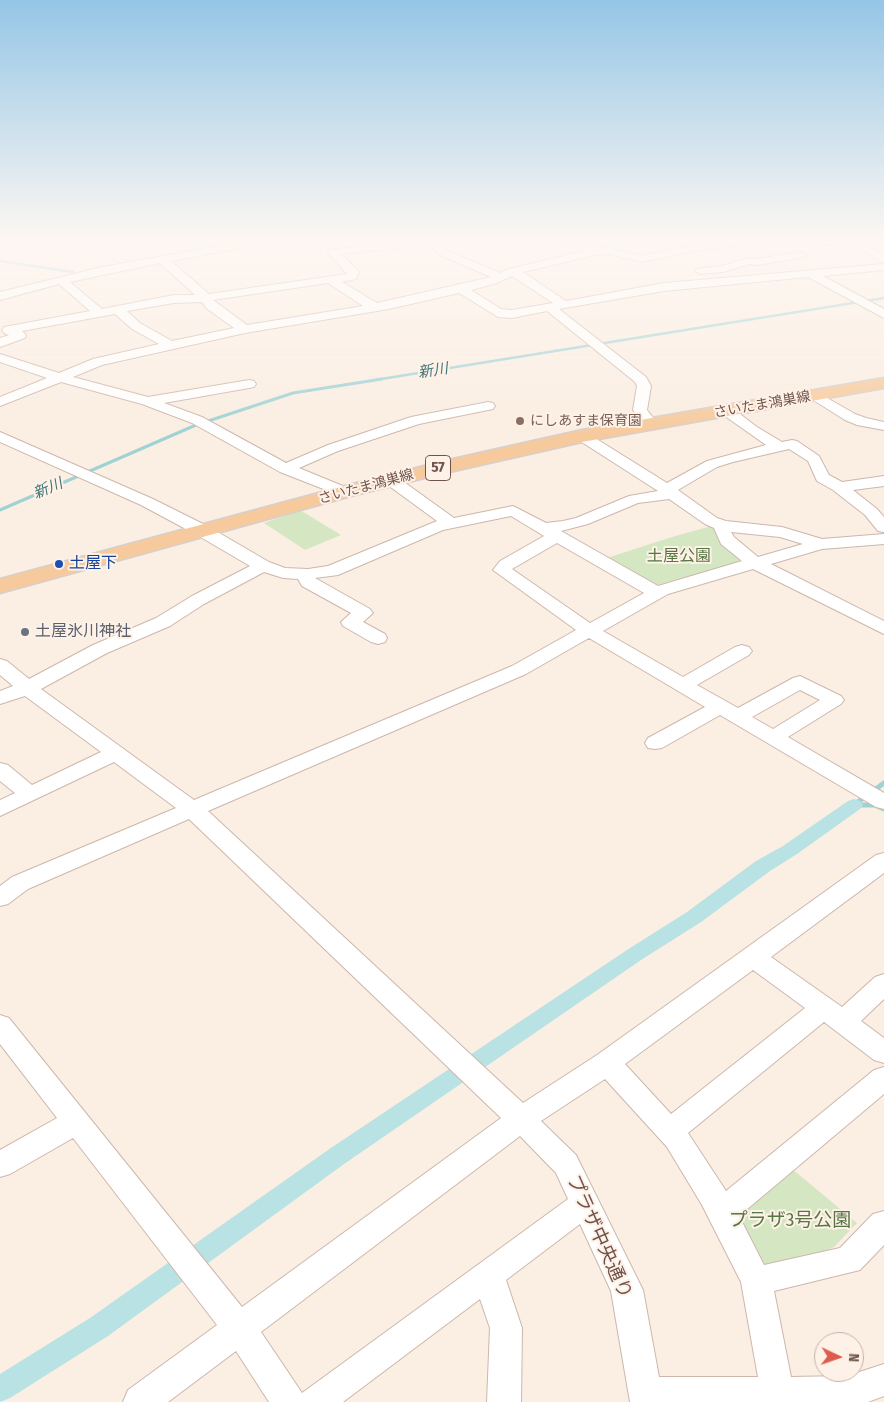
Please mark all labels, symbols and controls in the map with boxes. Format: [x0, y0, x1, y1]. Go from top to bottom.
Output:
water label: 新川 [417, 360, 449, 382]
street label: さいたま鴻巣線 [712, 388, 812, 422]
place label: にしあすま保育園 [530, 413, 642, 429]
marker: にしあすま保育園 [514, 415, 526, 427]
road number: 57 [426, 456, 450, 480]
street label: さいたま鴻巣線 [316, 466, 416, 508]
water label: 新川 [31, 475, 65, 503]
park label: 土屋公園 [647, 547, 711, 567]
place label: 土屋下 [69, 554, 117, 574]
marker: 土屋下 [53, 558, 65, 570]
place label: 土屋氷川神社 [35, 622, 131, 642]
marker: 土屋氷川神社 [19, 626, 31, 638]
street label: プラザ中央通り [562, 1172, 636, 1302]
park label: プラザ3号公園 [729, 1210, 851, 1232]
north arrow [814, 1332, 864, 1382]
text: N [845, 1353, 862, 1362]

